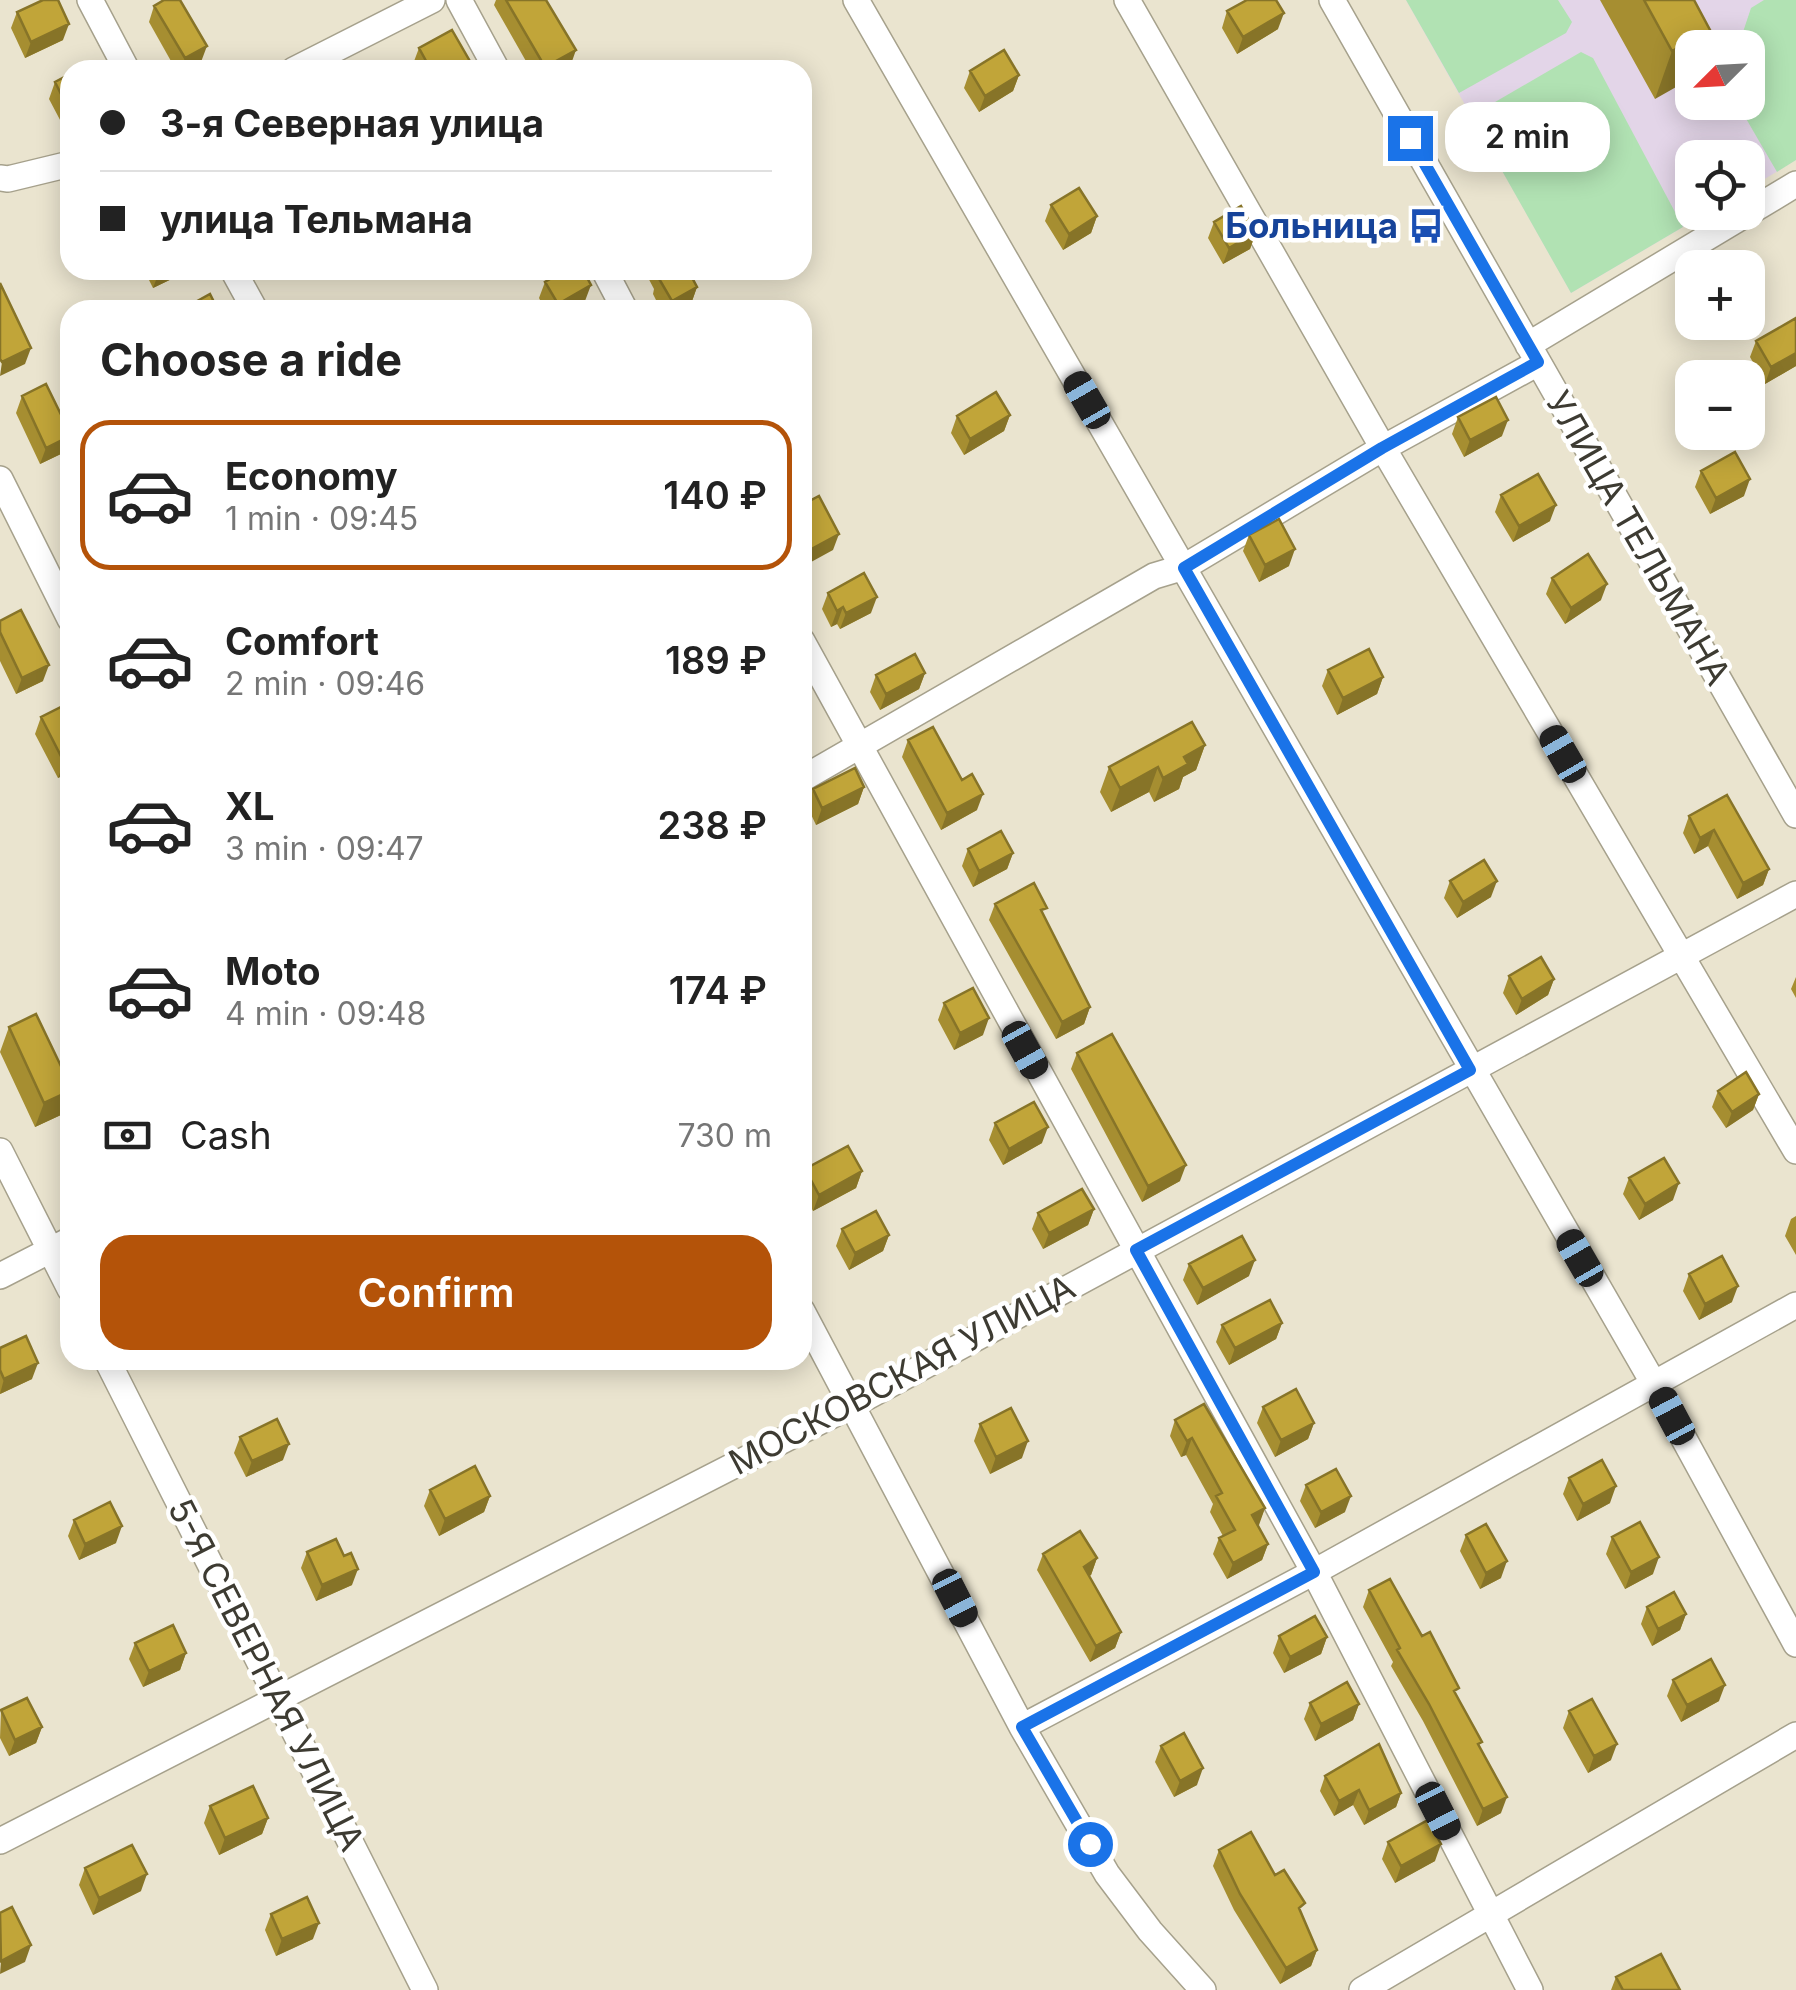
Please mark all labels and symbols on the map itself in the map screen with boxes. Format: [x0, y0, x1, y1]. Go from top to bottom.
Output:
north arrow [1675, 30, 1765, 120]
callout: 2 min [1445, 103, 1610, 173]
route end [1388, 116, 1433, 161]
place label: Больница [1225, 204, 1398, 246]
bus stop icon: Больница [1407, 207, 1445, 245]
car [1059, 367, 1115, 433]
street label: УЛИЦА ТЕЛЬМАНА [1538, 383, 1740, 692]
car [1535, 721, 1591, 787]
car [997, 1016, 1053, 1084]
car [1552, 1225, 1608, 1291]
street label: МОСКОВСКАЯ УЛИЦА [721, 1265, 1082, 1483]
car [1645, 1382, 1699, 1450]
street label: 5-Я СЕВЕРНАЯ УЛИЦА [160, 1492, 374, 1857]
car [928, 1564, 982, 1632]
car [1411, 1777, 1465, 1845]
route start [1068, 1822, 1113, 1867]

